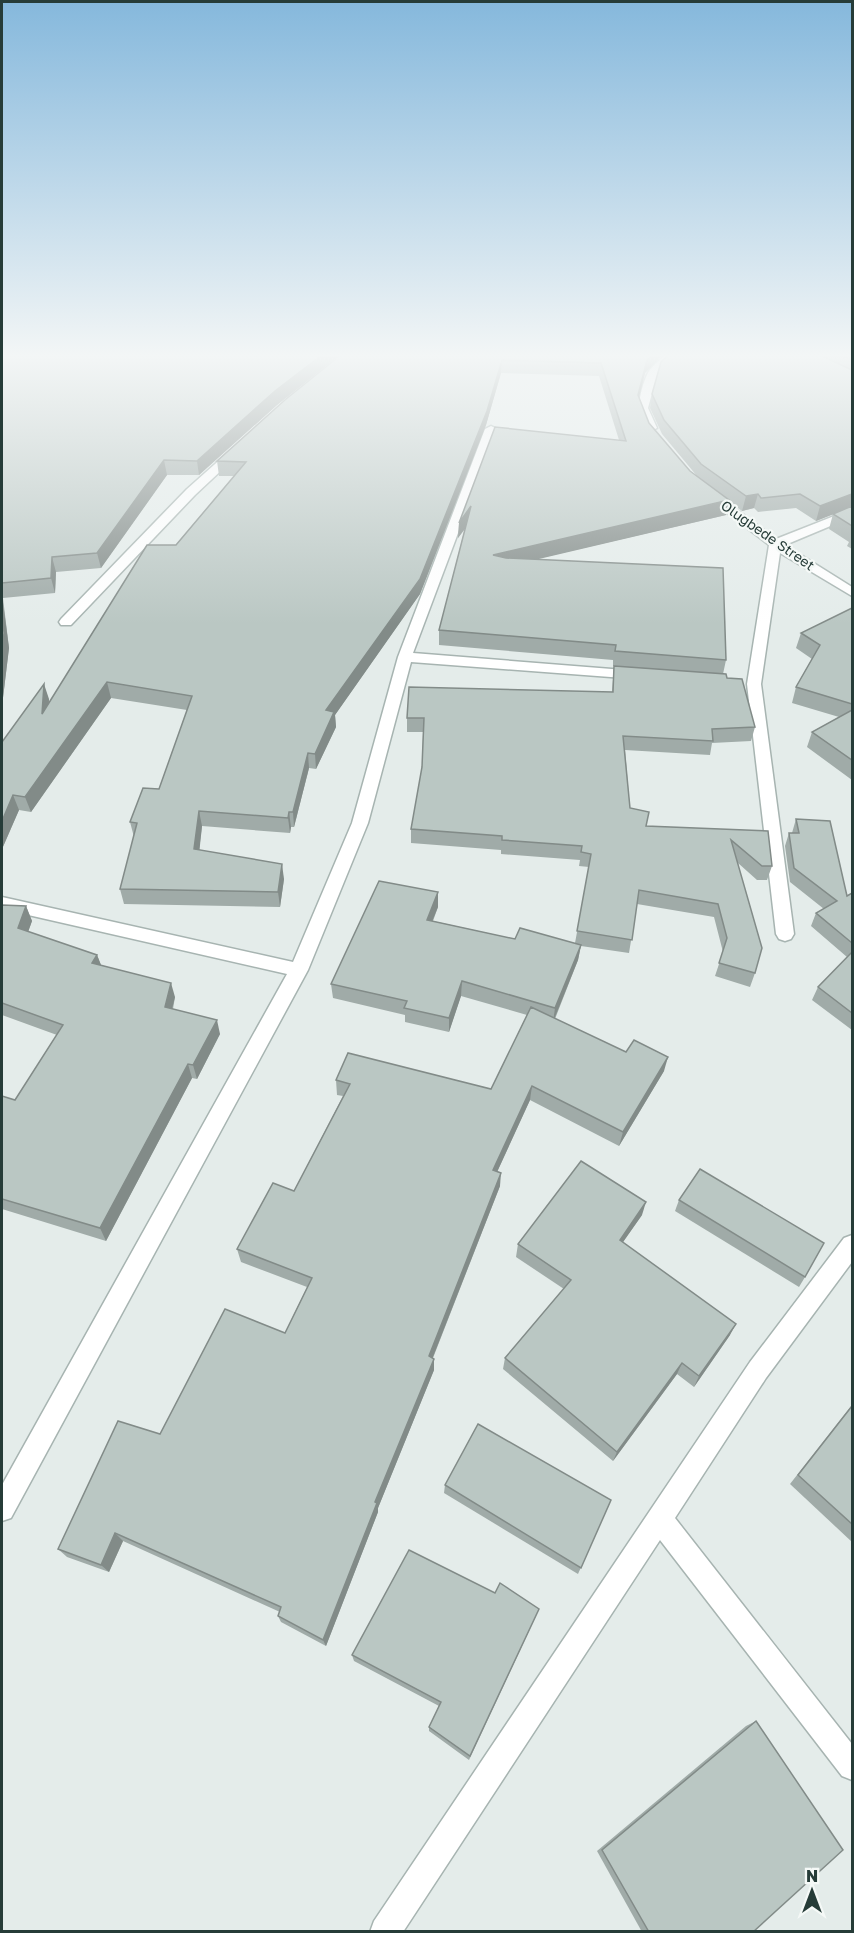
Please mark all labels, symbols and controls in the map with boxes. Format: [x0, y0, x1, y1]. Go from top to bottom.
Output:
street label: Olugbede Street [718, 496, 818, 574]
north arrow [782, 1861, 842, 1921]
text: N [806, 1866, 818, 1886]

